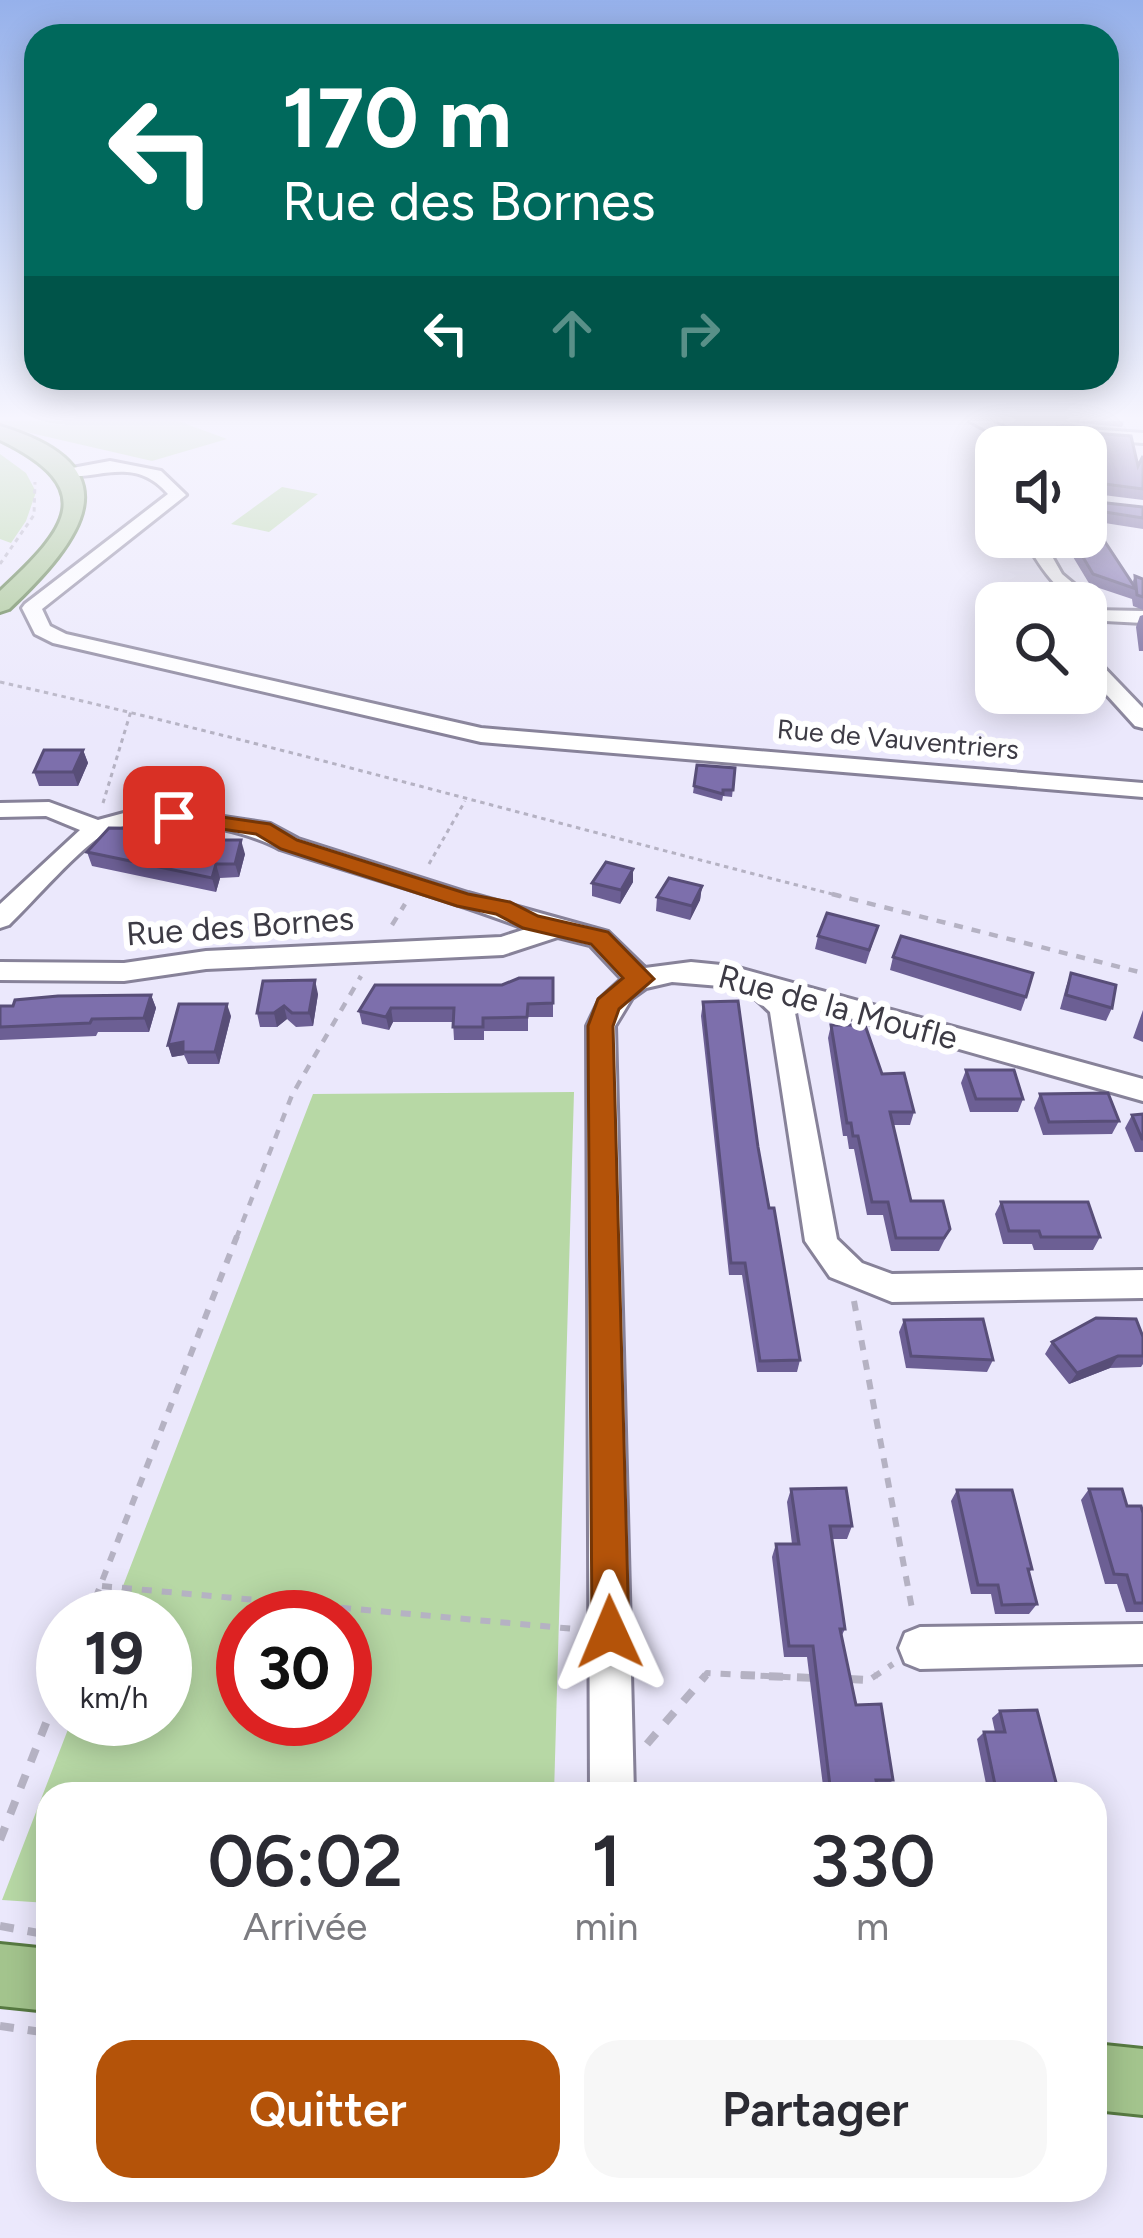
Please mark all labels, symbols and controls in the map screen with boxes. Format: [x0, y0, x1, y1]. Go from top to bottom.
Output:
text: 170 m [282, 67, 512, 168]
icon: left [84, 72, 240, 228]
text: Rue des Bornes [282, 169, 656, 234]
icon: left [413, 300, 479, 366]
icon: ahead [539, 300, 605, 366]
icon: right [665, 300, 731, 366]
map controls [975, 426, 1107, 714]
button: sound [975, 426, 1107, 558]
button: search [975, 582, 1107, 714]
street label: Rue de Vauventriers [776, 712, 1020, 766]
pin [123, 766, 225, 868]
icon: arrive [141, 784, 207, 850]
street label: Rue des Bornes [125, 899, 355, 953]
street label: Rue de la Moufle [714, 956, 962, 1058]
position arrow [547, 1569, 673, 1695]
speed limit sign: 30 [216, 1590, 372, 1746]
text: 19 [84, 1617, 144, 1689]
text: km/h [80, 1679, 148, 1716]
text: 06:02 [207, 1818, 403, 1904]
text: 1 [591, 1818, 621, 1904]
text: 330 [810, 1818, 936, 1904]
text: Arrivée [243, 1903, 367, 1950]
text: min [574, 1903, 638, 1950]
text: m [856, 1903, 889, 1950]
button: Quitter [96, 2040, 560, 2178]
button: Partager [584, 2040, 1047, 2178]

